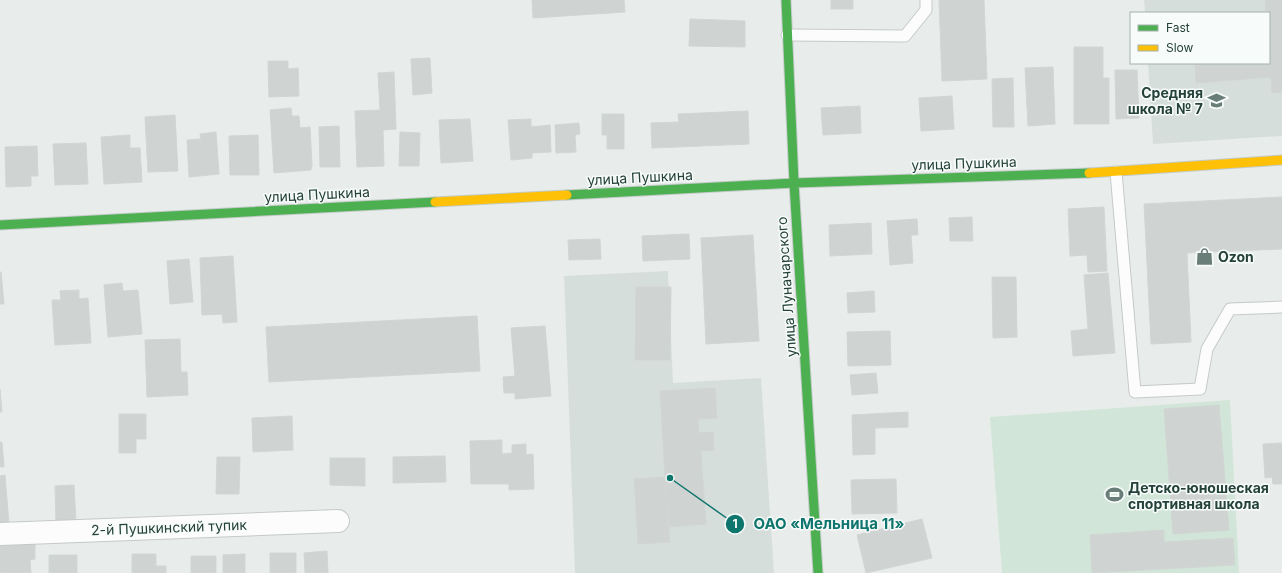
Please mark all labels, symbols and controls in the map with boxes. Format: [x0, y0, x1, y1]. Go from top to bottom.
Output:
legend [1130, 12, 1270, 64]
text: Fast [1166, 20, 1190, 35]
text: Slow [1166, 40, 1194, 55]
place label: Средняя школа № 7 [1128, 84, 1203, 117]
school or university icon: Средняя школа № 7 [1206, 90, 1226, 110]
street label: улица Пушкина [911, 153, 1017, 173]
street label: улица Пушкина [587, 166, 693, 188]
street label: улица Пушкина [264, 183, 370, 205]
street label: улица Луначарского [773, 216, 799, 358]
shop icon: Ozon [1195, 246, 1215, 266]
place label: Ozon [1218, 248, 1254, 265]
place label: Детско-юношеская спортивная школа [1128, 479, 1269, 512]
sports icon: Детско-юношеская спортивная школа [1105, 485, 1125, 505]
callout: ОАО «Мельница 11» [725, 510, 912, 537]
text: ОАО «Мельница 11» [754, 514, 905, 533]
street label: 2-й Пушкинский тупик [91, 516, 248, 538]
text: 1 [732, 516, 738, 531]

